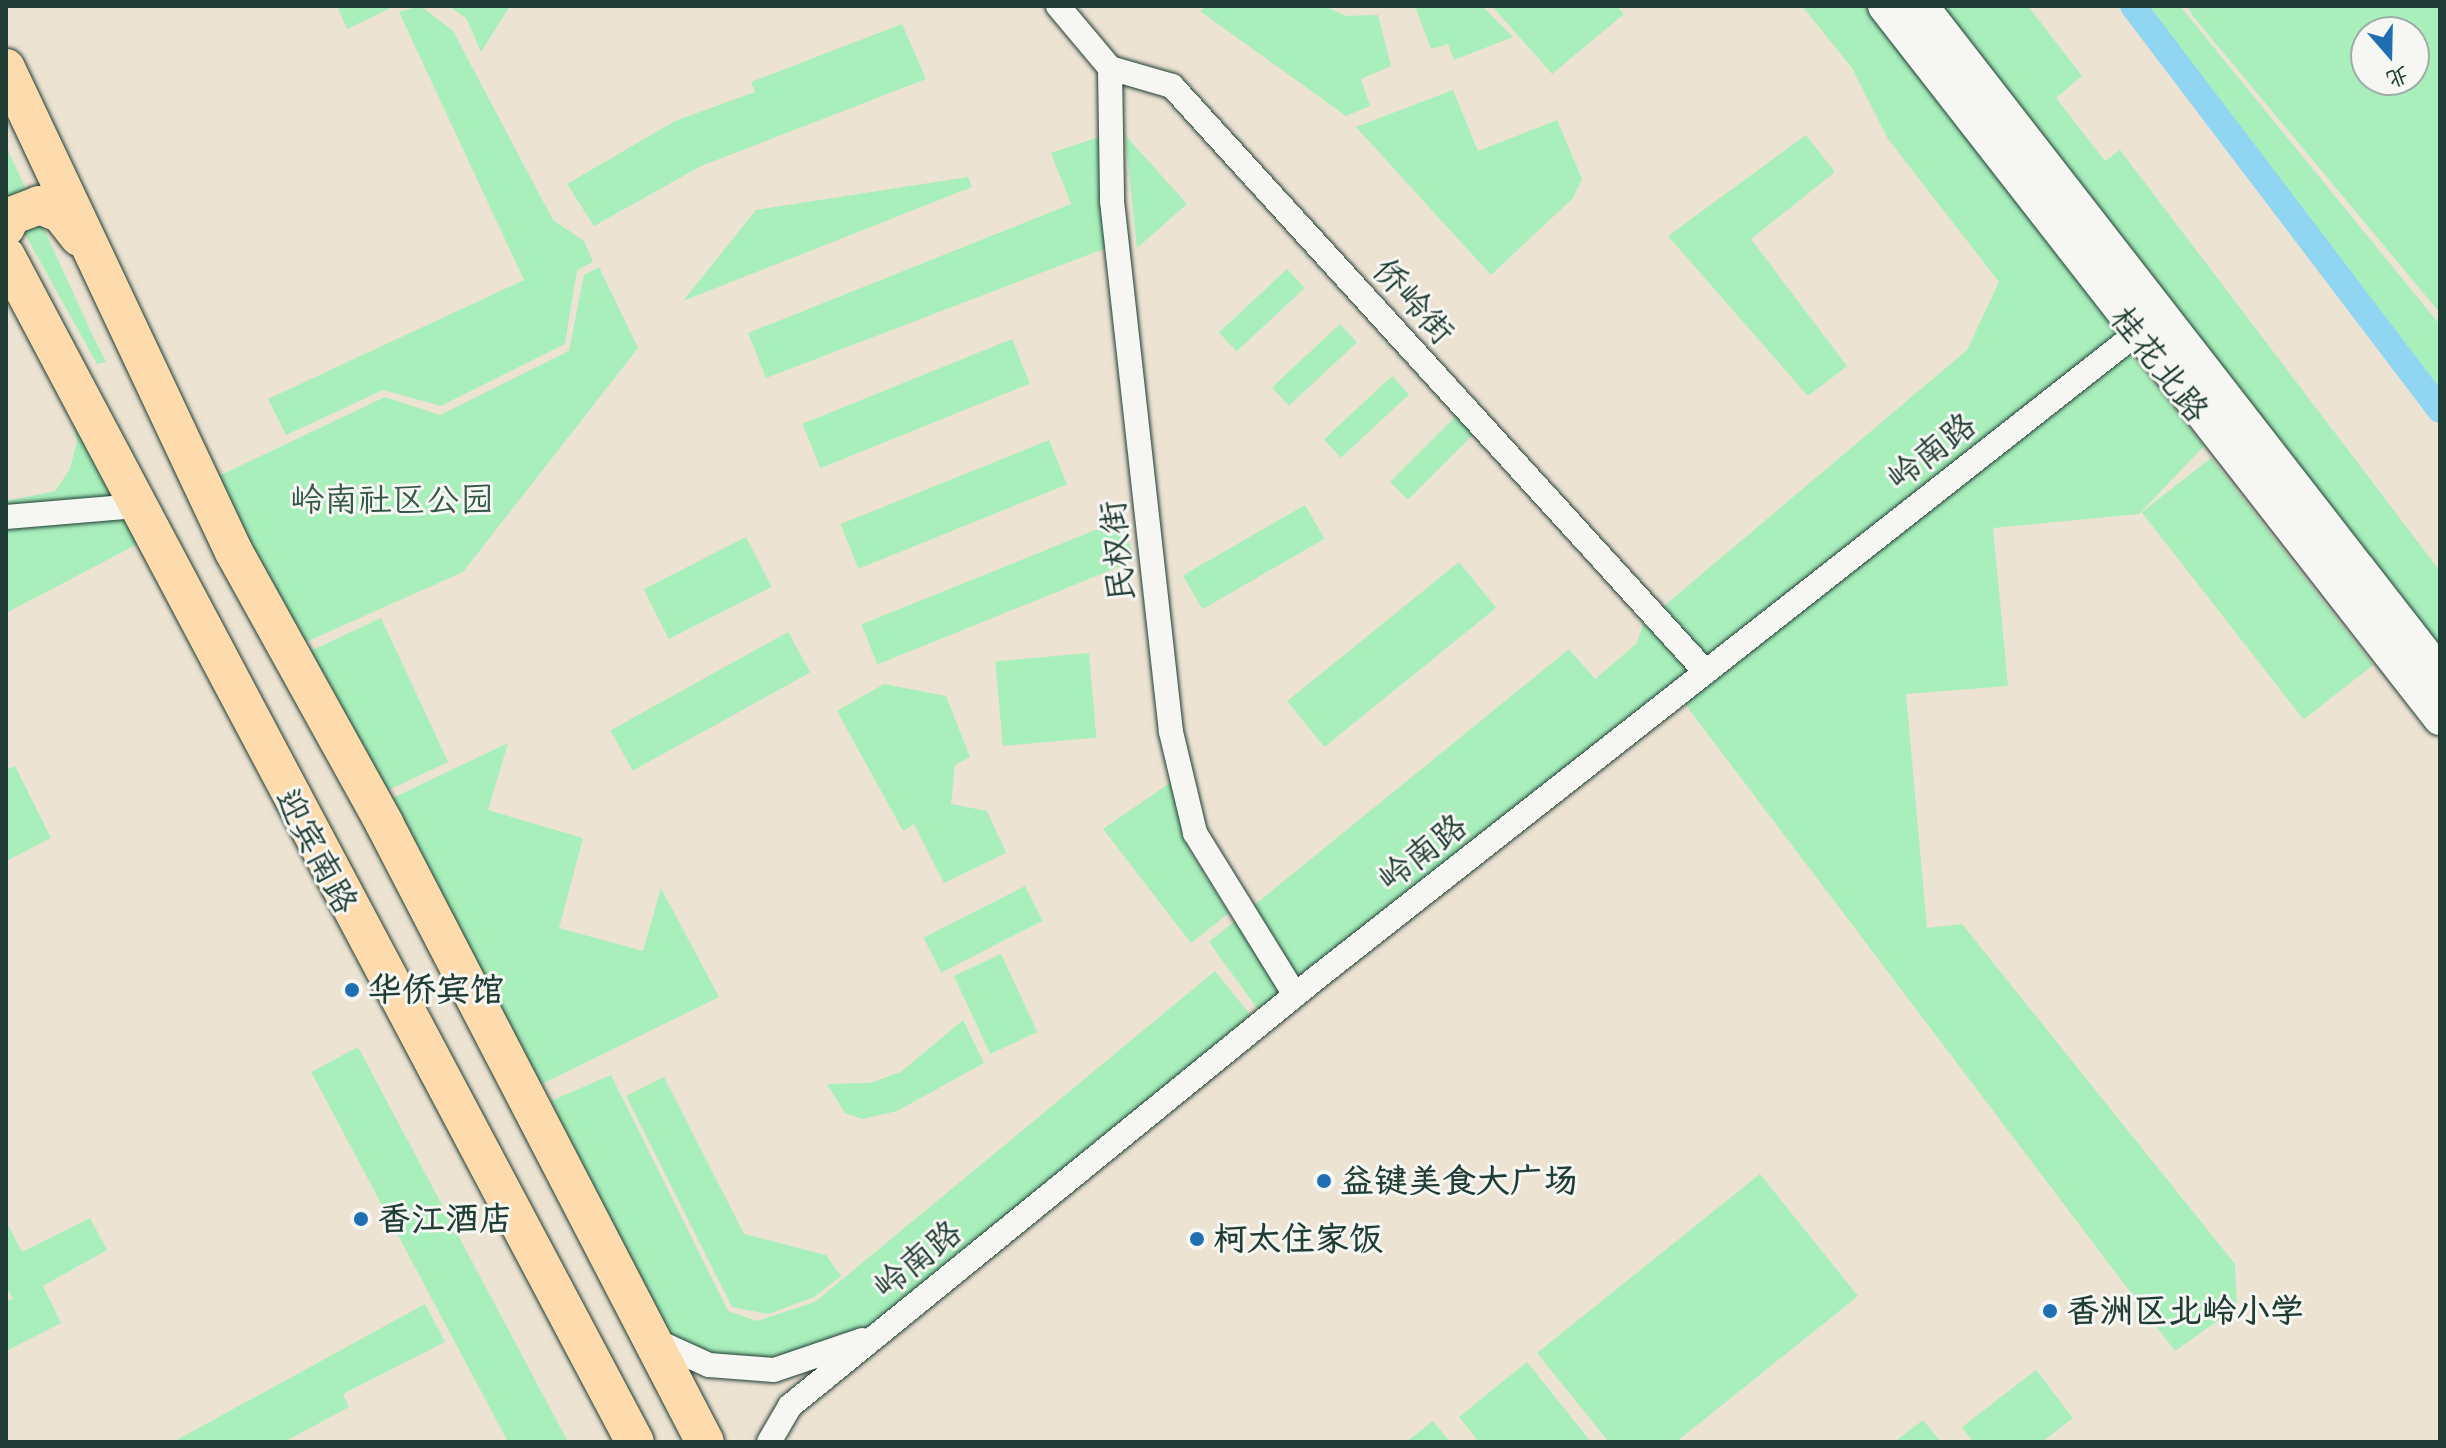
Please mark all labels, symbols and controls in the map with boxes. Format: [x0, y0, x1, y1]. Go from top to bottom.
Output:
north arrow [2350, 16, 2430, 96]
text: 北 [2383, 61, 2413, 94]
street label: 侨岭街 [1365, 249, 1463, 353]
street label: 桂花北路 [2102, 298, 2218, 430]
street label: 岭南路 [1878, 404, 1984, 498]
park label: 岭南社区公园 [290, 480, 494, 520]
street label: 民权街 [1091, 498, 1143, 604]
street label: 迎宾南路 [267, 781, 367, 921]
street label: 岭南路 [1369, 805, 1475, 899]
place label: 华侨宾馆 [368, 970, 504, 1010]
marker: 华侨宾馆 [343, 981, 361, 999]
place label: 益键美食大广场 [1340, 1161, 1578, 1201]
marker: 益键美食大广场 [1315, 1172, 1333, 1190]
place label: 香江酒店 [377, 1199, 513, 1239]
marker: 香江酒店 [352, 1210, 370, 1228]
street label: 岭南路 [865, 1211, 969, 1307]
place label: 柯太住家饭 [1213, 1219, 1383, 1259]
marker: 柯太住家饭 [1188, 1230, 1206, 1248]
place label: 香洲区北岭小学 [2066, 1291, 2304, 1331]
marker: 香洲区北岭小学 [2041, 1302, 2059, 1320]

